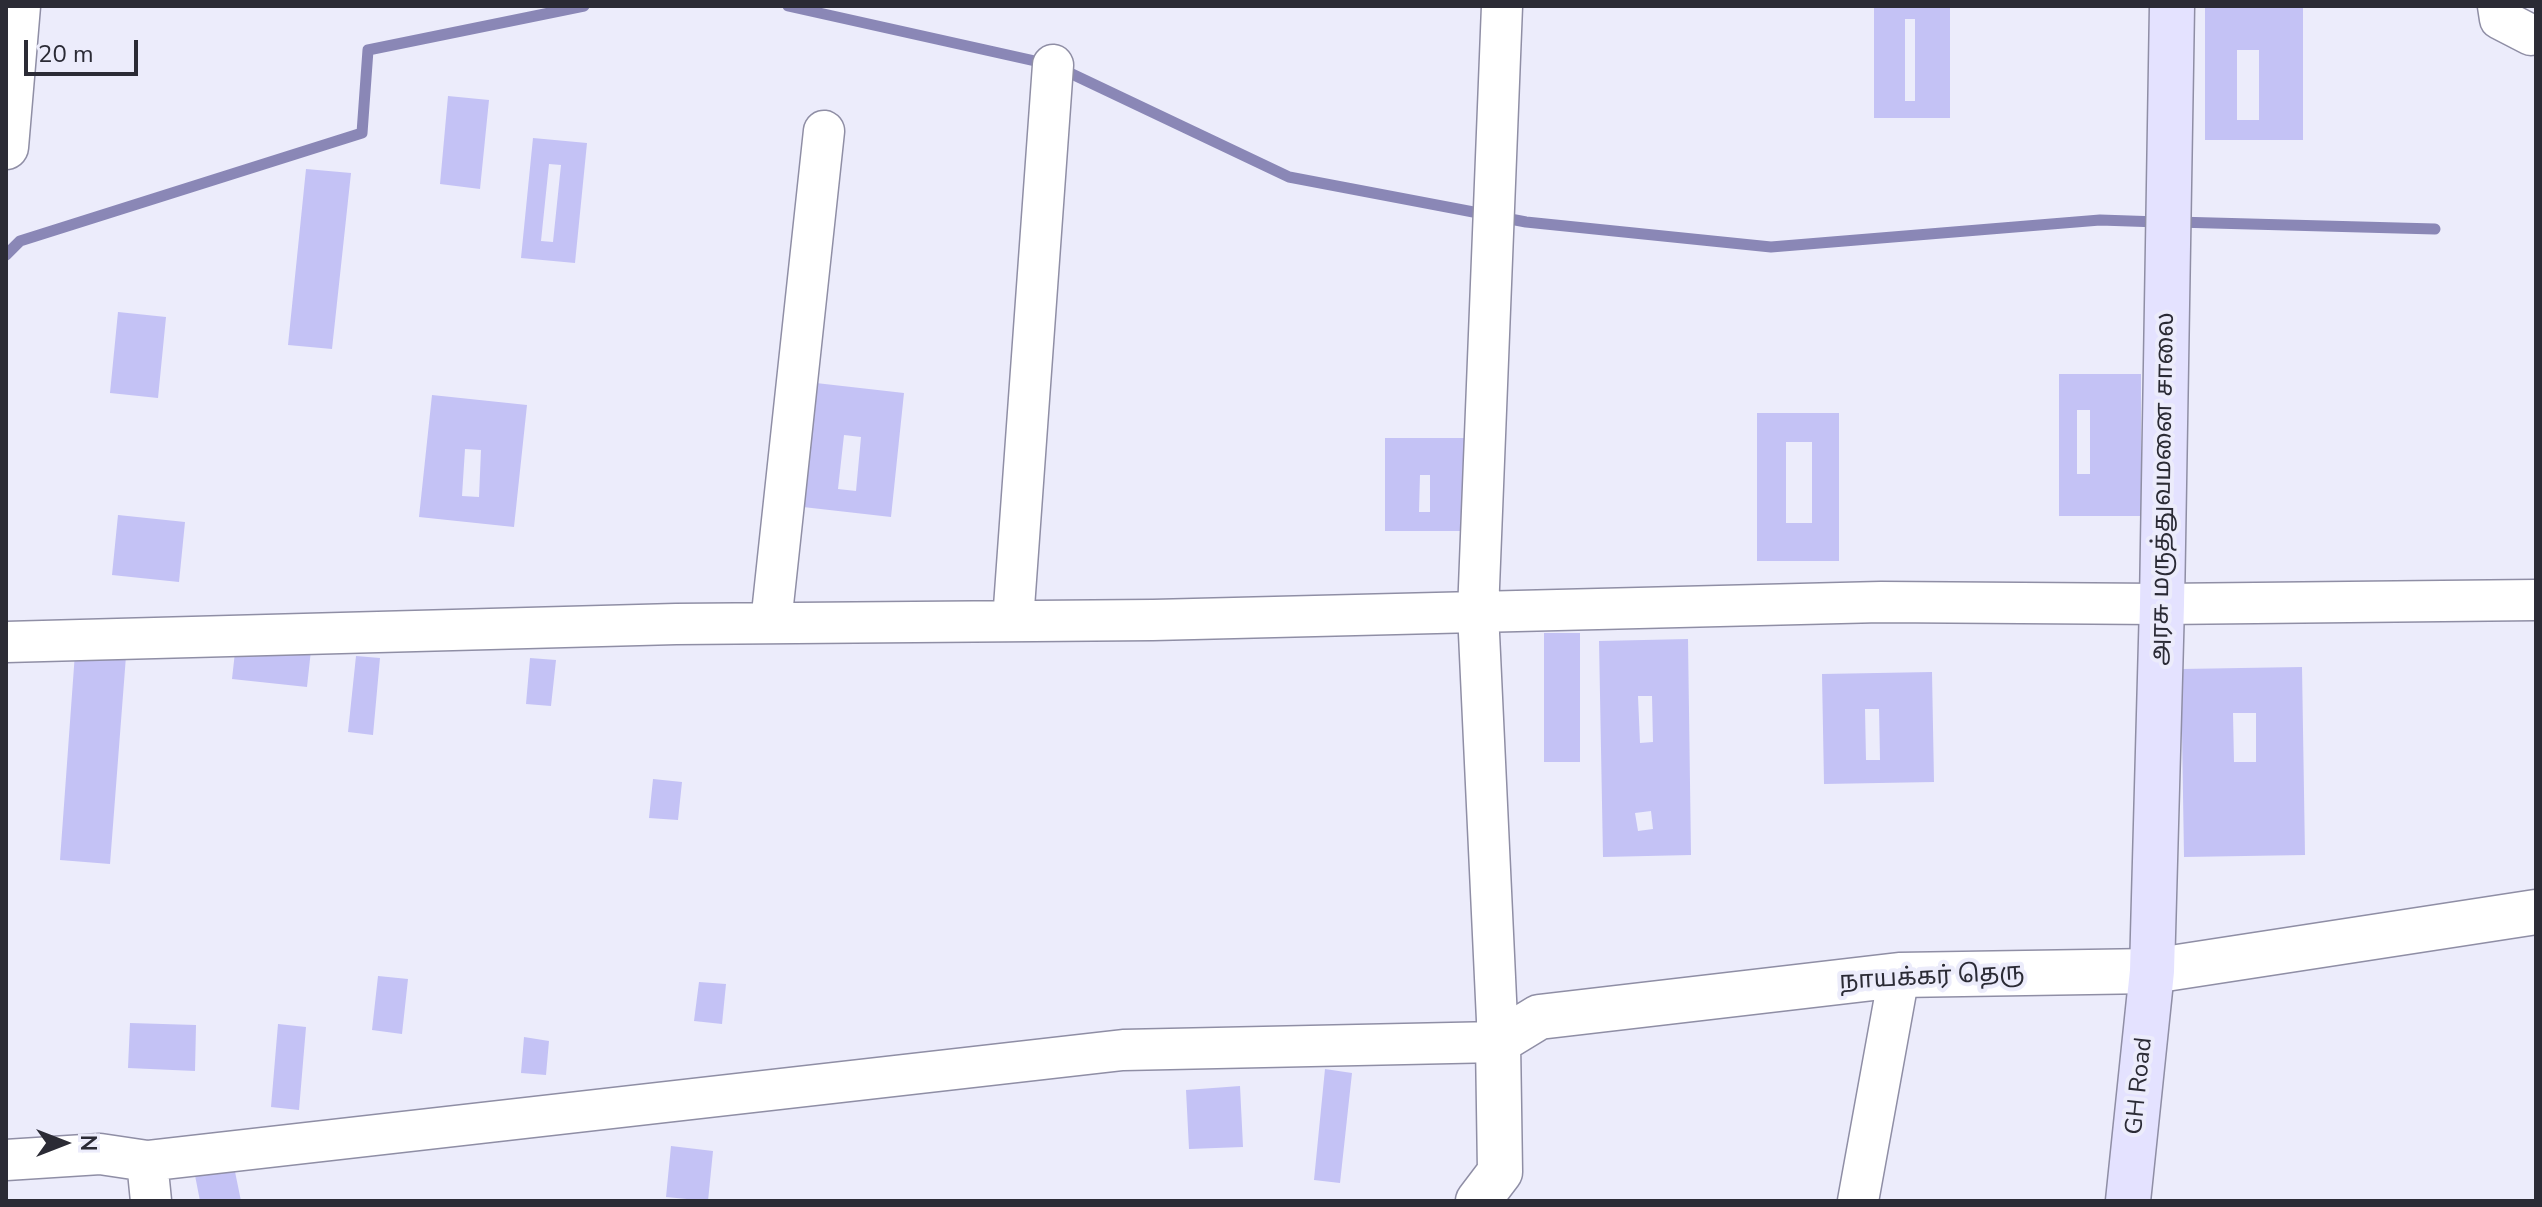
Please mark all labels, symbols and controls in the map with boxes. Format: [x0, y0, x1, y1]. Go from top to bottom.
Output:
scale bar [28, 24, 142, 74]
text: 20 m [38, 38, 94, 70]
street label: அரசு மருத்துவமனை சாலை [2147, 312, 2181, 666]
street label: நாயக்கர் தெரு [1839, 959, 2025, 997]
street label: GH Road [2121, 1036, 2159, 1136]
north arrow [24, 1103, 104, 1183]
text: N [73, 1135, 103, 1151]

